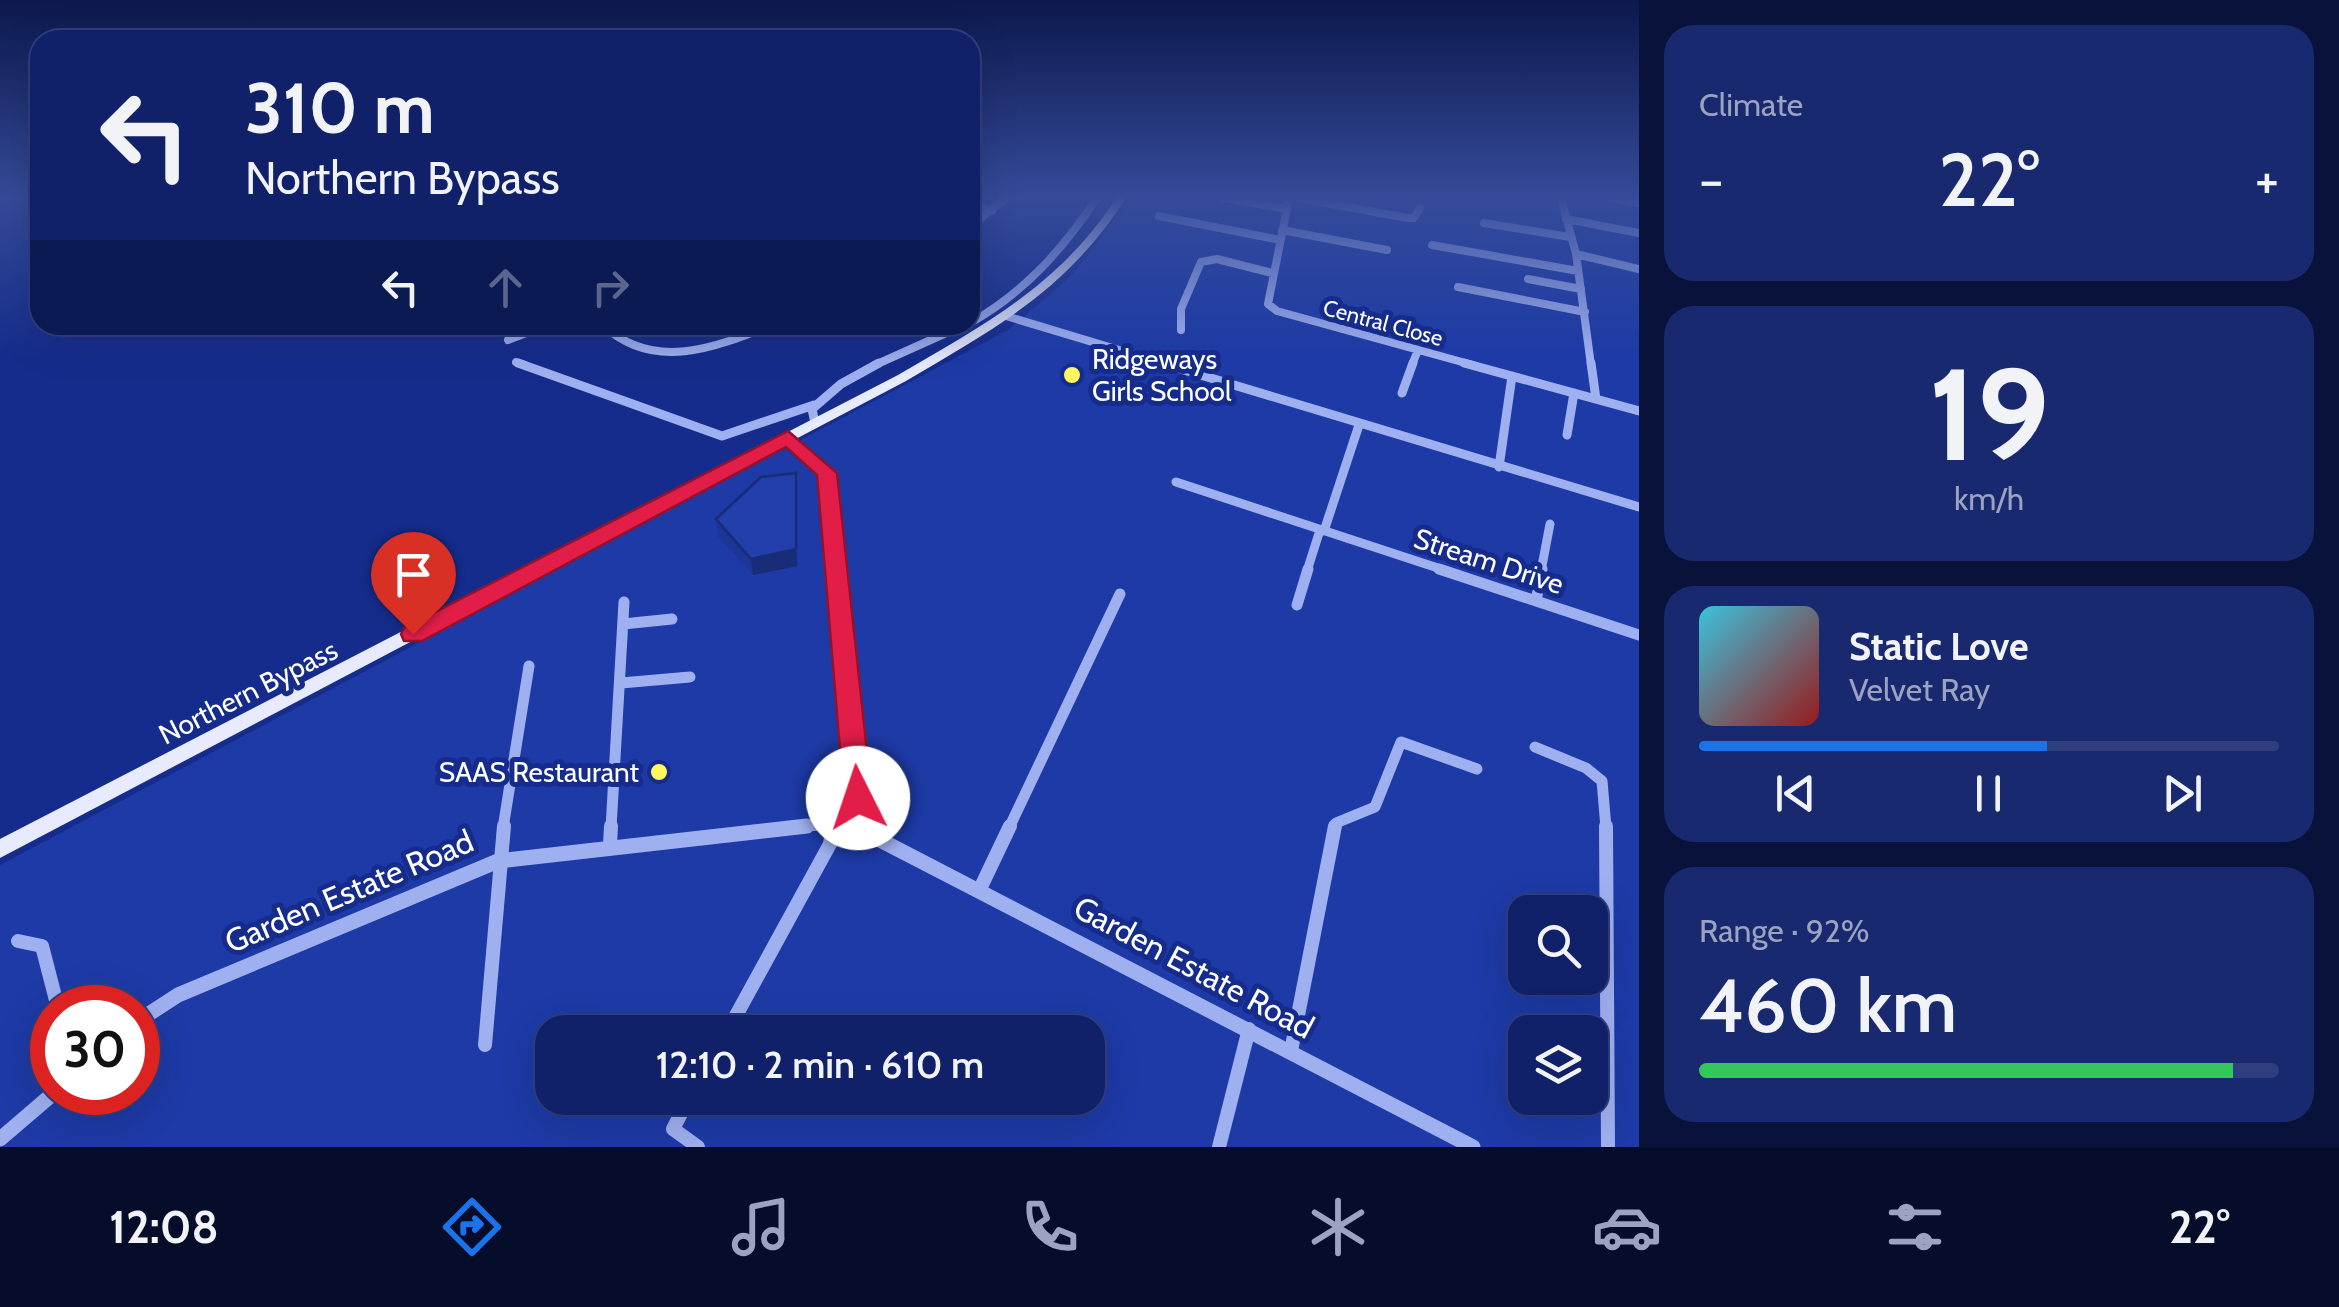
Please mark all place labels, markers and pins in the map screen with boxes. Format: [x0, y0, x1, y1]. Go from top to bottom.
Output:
place label: Ridgeways Girls School [1092, 342, 1232, 408]
marker: Ridgeways Girls School [1061, 364, 1083, 386]
pin [371, 532, 456, 635]
place label: SAAS Restaurant [439, 755, 639, 789]
marker: SAAS Restaurant [648, 761, 670, 783]

